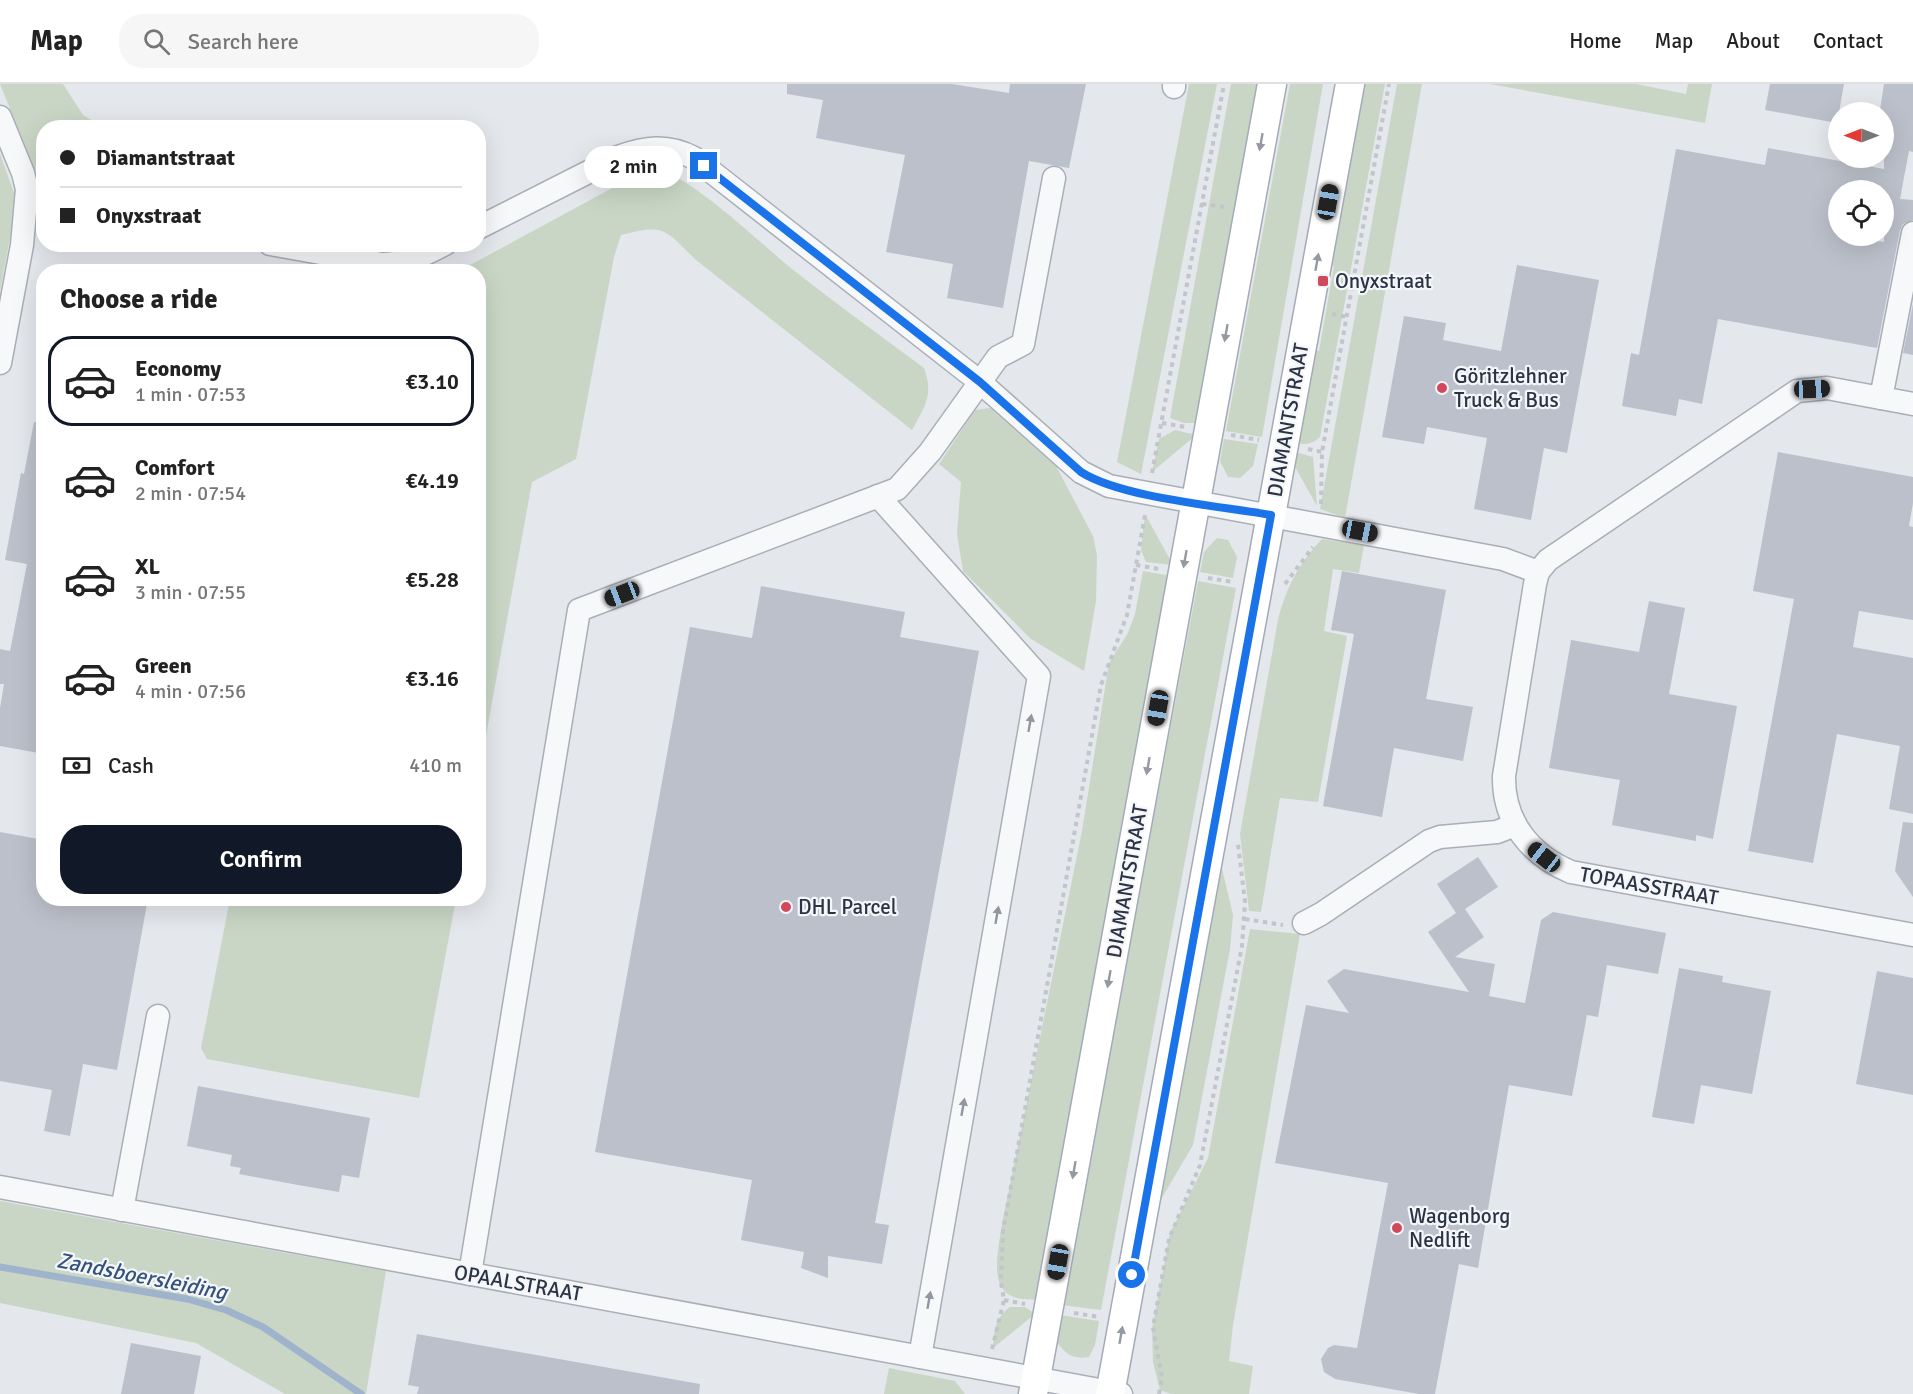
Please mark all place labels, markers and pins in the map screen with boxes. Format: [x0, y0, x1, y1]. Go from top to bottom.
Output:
place label: Onyxstraat [1335, 268, 1432, 294]
marker: Onyxstraat [1316, 274, 1330, 288]
place label: Göritzlehner Truck & Bus [1454, 363, 1567, 413]
marker: Göritzlehner Truck & Bus [1435, 381, 1449, 395]
place label: DHL Parcel [798, 894, 897, 920]
marker: DHL Parcel [779, 900, 793, 914]
place label: Wagenborg Nedlift [1409, 1203, 1510, 1253]
marker: Wagenborg Nedlift [1390, 1221, 1404, 1235]

